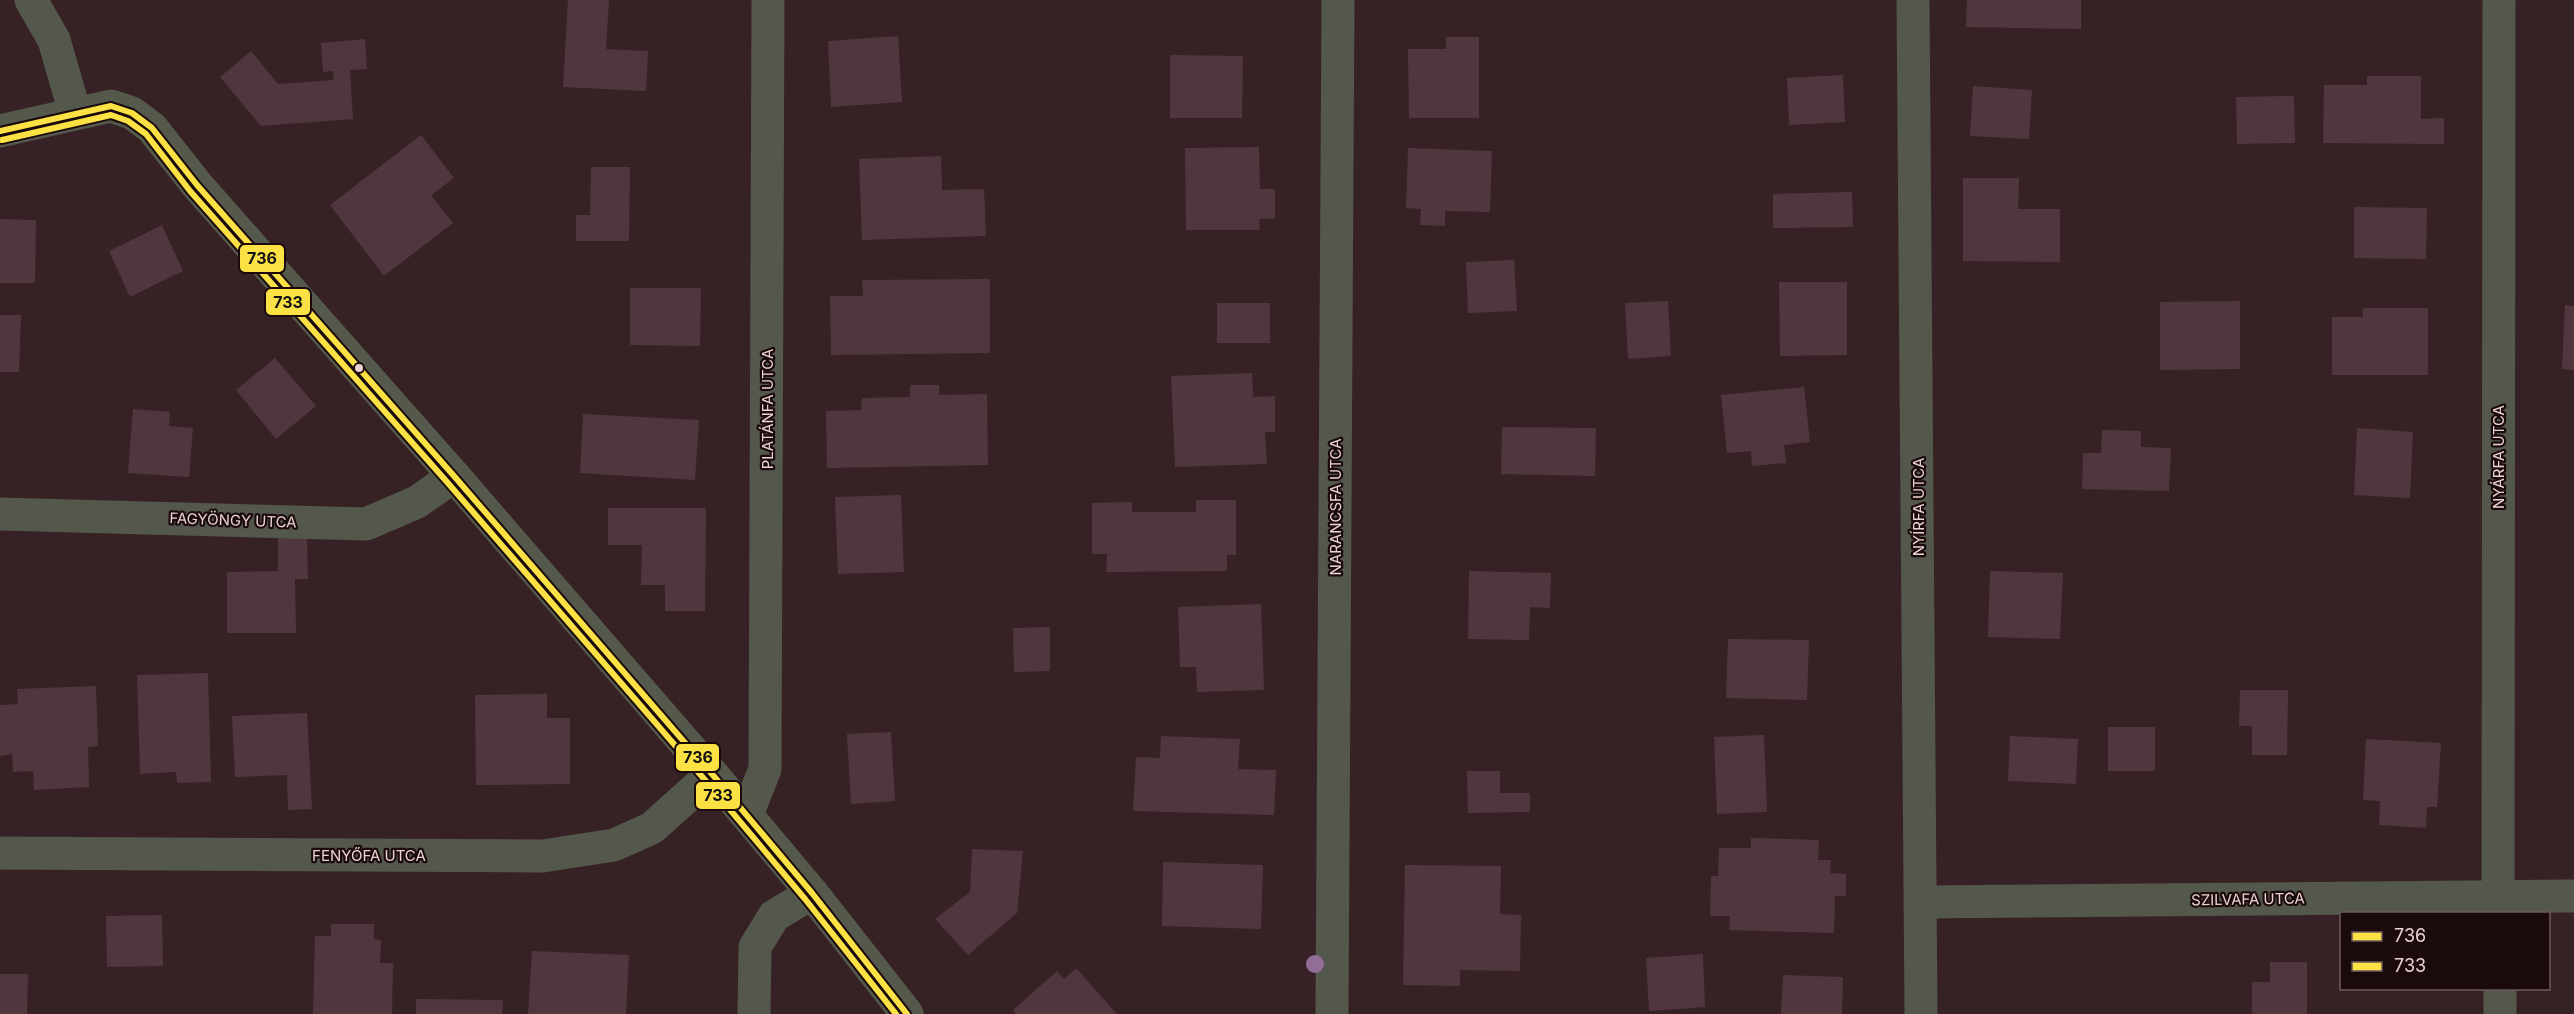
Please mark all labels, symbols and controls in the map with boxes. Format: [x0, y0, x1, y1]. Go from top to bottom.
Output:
line badge: 736 [239, 244, 285, 273]
text: 736 [247, 248, 277, 268]
line badge: 733 [265, 288, 311, 316]
text: 733 [273, 292, 303, 312]
street label: PLATÁNFA UTCA [758, 349, 777, 469]
unlabelled marker [353, 362, 365, 374]
street label: NYÁRFA UTCA [2489, 405, 2508, 509]
street label: NARANCSFA UTCA [1326, 438, 1345, 576]
street label: NYÍRFA UTCA [1909, 458, 1928, 556]
street label: FAGYÖNGY UTCA [169, 508, 297, 532]
line badge: 736 [675, 743, 720, 772]
text: 736 [683, 747, 713, 767]
line badge: 733 [695, 781, 741, 810]
text: 733 [703, 785, 733, 805]
street label: FENYŐFA UTCA [312, 846, 426, 865]
street label: SZILVAFA UTCA [2191, 889, 2305, 909]
legend [2340, 912, 2550, 990]
text: 736 [2394, 925, 2426, 946]
text: 733 [2394, 955, 2426, 976]

